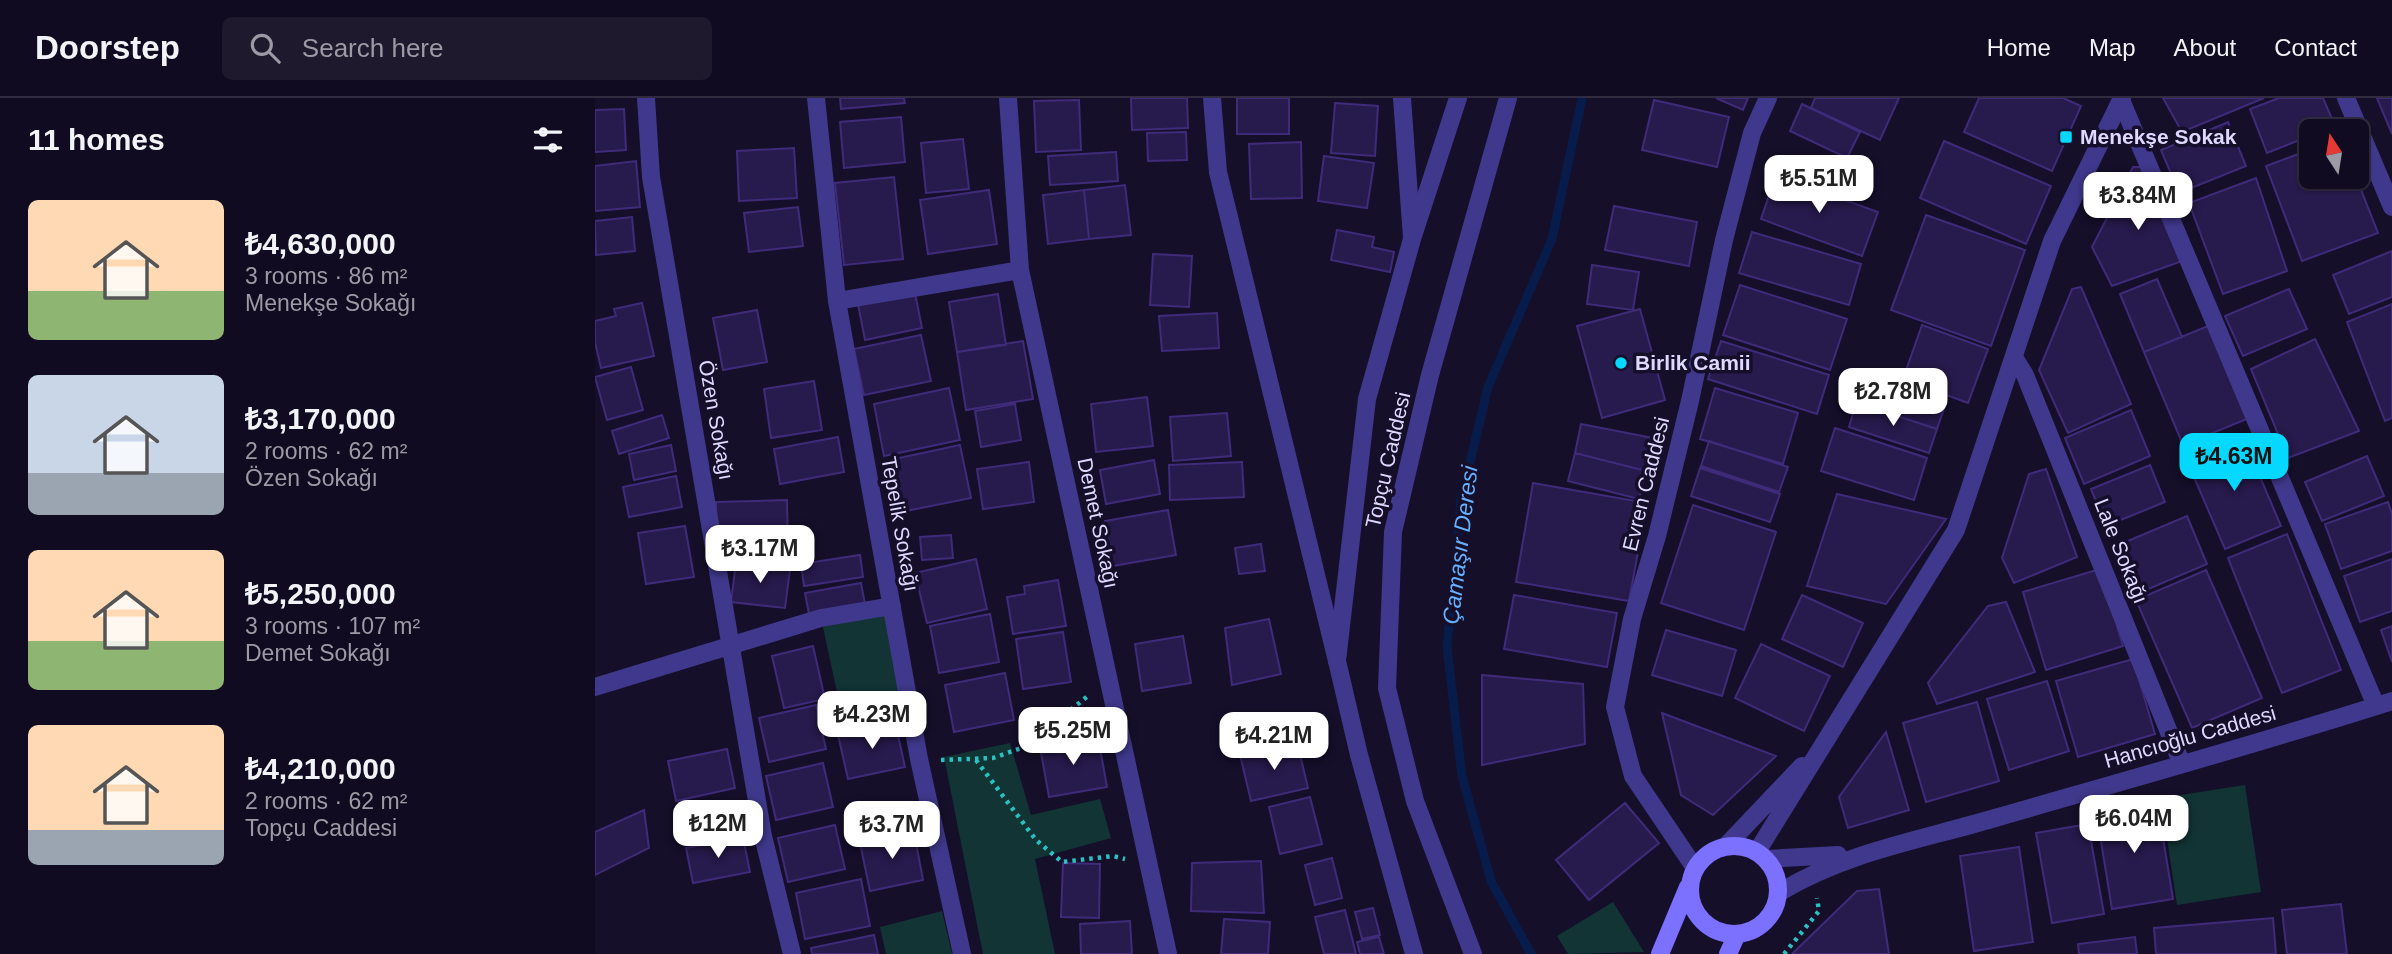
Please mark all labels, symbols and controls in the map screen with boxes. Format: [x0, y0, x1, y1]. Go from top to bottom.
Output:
search box [222, 17, 712, 80]
text: Doorstep [35, 29, 180, 66]
icon: search [246, 29, 284, 67]
text: Search here [302, 33, 444, 63]
text: Home [1987, 34, 2051, 61]
text: Map [2089, 34, 2136, 61]
text: About [2174, 34, 2236, 61]
text: Contact [2274, 34, 2357, 61]
north arrow [2299, 119, 2369, 189]
map controls [2299, 119, 2369, 189]
icon: filters [529, 121, 567, 159]
text: 11 homes [28, 123, 165, 156]
place label: Menekşe Sokak [2080, 125, 2237, 148]
marker: Menekşe Sokak [2058, 129, 2074, 145]
pin: ₺5.51M [1762, 156, 1876, 215]
text: ₺5.51M [1780, 165, 1858, 191]
pin: ₺3.84M [2081, 172, 2195, 232]
text: ₺3.84M [2099, 182, 2177, 208]
text: ₺4,630,000 [245, 227, 396, 260]
icon: home [84, 228, 168, 312]
text: 3 rooms · 86 m² [245, 263, 407, 289]
text: Menekşe Sokağı [245, 290, 416, 316]
place label: Birlik Camii [1635, 351, 1751, 374]
marker: Birlik Camii [1613, 355, 1629, 371]
street label: Özen Sokağı [695, 358, 738, 482]
pin: ₺2.78M [1836, 368, 1950, 428]
text: ₺2.78M [1854, 378, 1932, 404]
street label: Topçu Caddesi [1361, 390, 1414, 530]
text: ₺3,170,000 [245, 402, 396, 435]
icon: home [84, 403, 168, 487]
street label: Evren Caddesi [1618, 414, 1673, 553]
pin: ₺4.63M [2177, 434, 2291, 493]
text: 2 rooms · 62 m² [245, 438, 407, 464]
text: ₺4.63M [2195, 443, 2273, 469]
street label: Tepelik Sokağı [877, 455, 924, 593]
street label: Demet Sokağı [1073, 455, 1124, 590]
water label: Çamaşır Deresi [1437, 463, 1483, 626]
text: Özen Sokağı [245, 465, 378, 491]
street label: Lale Sokağı [2090, 495, 2153, 607]
pin: ₺3.17M [703, 526, 817, 585]
text: ₺3.17M [721, 535, 799, 561]
text: ₺5,250,000 [245, 577, 396, 610]
icon: home [84, 578, 168, 662]
text: 3 rooms · 107 m² [245, 613, 420, 639]
text: Demet Sokağı [245, 640, 391, 666]
pin: ₺4.23M [815, 692, 929, 751]
text: ₺4.23M [833, 701, 911, 727]
street label: Hancıoğlu Caddesi [2101, 701, 2278, 772]
pin: ₺5.25M [1016, 708, 1130, 767]
pin: ₺4.21M [1217, 712, 1331, 772]
text: ₺5.25M [1034, 717, 1112, 743]
text: ₺4.21M [1235, 722, 1313, 748]
text: ₺4,210,000 [245, 752, 396, 785]
icon: home [84, 753, 168, 837]
text: 2 rooms · 62 m² [245, 788, 407, 814]
pin: ₺6.04M [2077, 796, 2191, 855]
pin: ₺12M [677, 800, 759, 860]
pin: ₺3.7M [843, 802, 941, 861]
text: ₺6.04M [2095, 805, 2173, 831]
text: ₺12M [689, 810, 747, 836]
text: ₺3.7M [860, 811, 924, 837]
text: Topçu Caddesi [245, 815, 397, 841]

